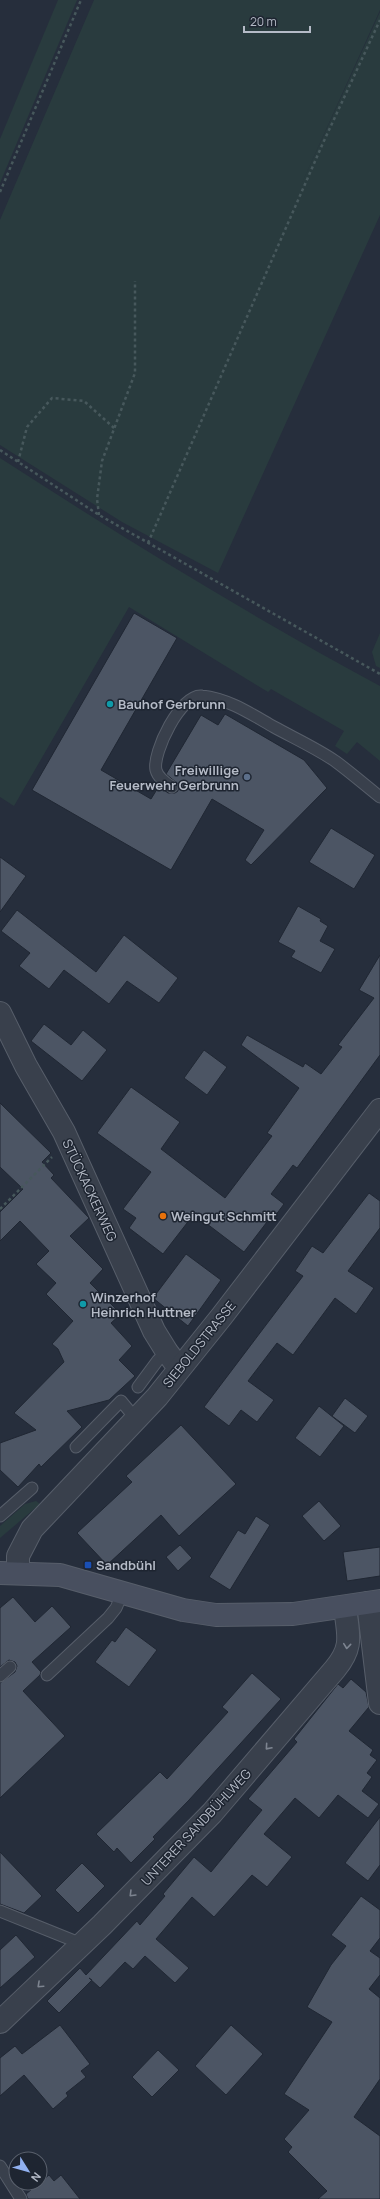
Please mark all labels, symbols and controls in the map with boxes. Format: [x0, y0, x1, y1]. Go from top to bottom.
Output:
scale bar [244, 8, 310, 34]
text: 20 m [250, 13, 277, 30]
place label: Bauhof Gerbrunn [118, 695, 226, 713]
marker: Bauhof Gerbrunn [105, 699, 115, 709]
place label: Freiwillige Feuerwehr Gerbrunn [109, 761, 239, 794]
marker: Freiwillige Feuerwehr Gerbrunn [242, 772, 252, 782]
street label: STÜCKACKERWEG [58, 1136, 122, 1244]
place label: Weingut Schmitt [171, 1207, 277, 1225]
marker: Weingut Schmitt [158, 1211, 168, 1221]
place label: Winzerhof Heinrich Huttner [91, 1288, 196, 1321]
street label: SIEBOLDSTRASSE [158, 1297, 240, 1391]
marker: Winzerhof Heinrich Huttner [78, 1299, 88, 1309]
place label: Sandbühl [96, 1556, 156, 1574]
marker: Sandbühl [83, 1560, 93, 1570]
one-way arrow [343, 1643, 352, 1649]
one-way arrow [266, 1743, 273, 1750]
street label: UNTERER SANDBÜHLWEG [137, 1765, 255, 1889]
one-way arrow [129, 1889, 137, 1897]
one-way arrow [37, 1980, 44, 1987]
north arrow [8, 2151, 48, 2191]
text: N [28, 2170, 45, 2185]

